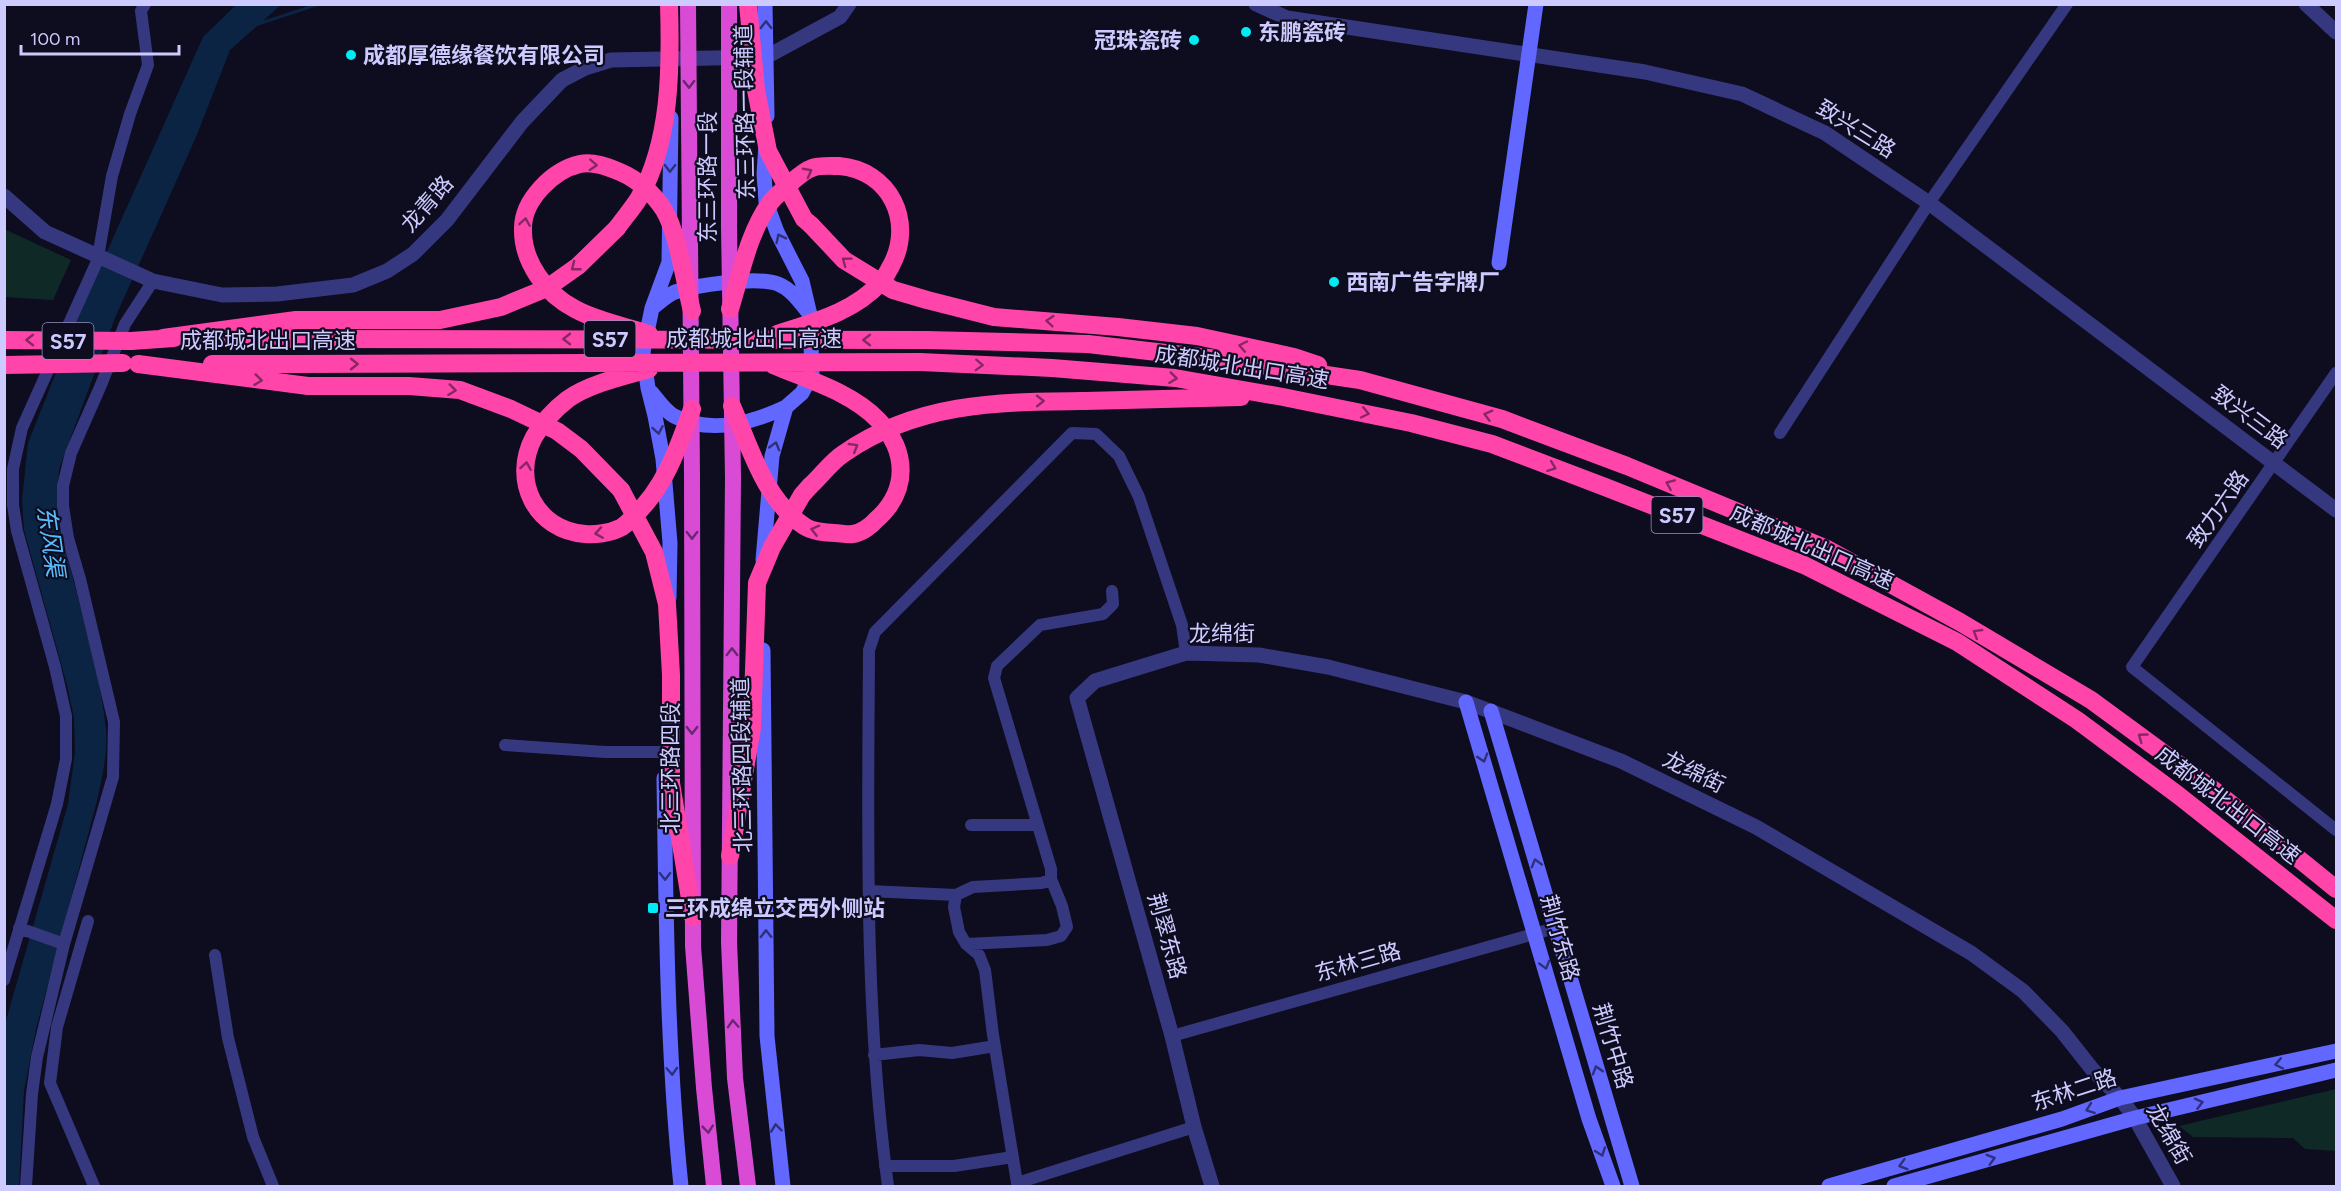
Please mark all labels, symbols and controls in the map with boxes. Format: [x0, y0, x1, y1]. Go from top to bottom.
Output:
scale bar [21, 18, 178, 56]
place label: 东鹏瓷砖 [1258, 19, 1346, 46]
one-way arrow [759, 21, 772, 30]
street label: 东三环路一段辅道 [730, 24, 760, 200]
marker: 东鹏瓷砖 [1239, 25, 1253, 39]
place label: 冠珠瓷砖 [1094, 27, 1182, 54]
text: 100 m [30, 28, 80, 50]
marker: 冠珠瓷砖 [1187, 33, 1201, 47]
place label: 成都厚德缘餐饮有限公司 [363, 42, 605, 69]
marker: 成都厚德缘餐饮有限公司 [344, 48, 358, 62]
one-way arrow [683, 79, 695, 88]
street label: 致兴三路 [1812, 94, 1900, 164]
street label: 东三环路一段 [694, 111, 721, 243]
one-way arrow [589, 158, 598, 171]
one-way arrow [664, 163, 676, 172]
one-way arrow [802, 168, 812, 179]
street label: 龙青路 [395, 170, 459, 238]
one-way arrow [518, 217, 530, 226]
one-way arrow [776, 234, 788, 245]
one-way arrow [842, 257, 853, 268]
one-way arrow [570, 260, 581, 271]
place label: 西南广告字牌厂 [1346, 269, 1500, 296]
marker: 西南广告字牌厂 [1327, 275, 1341, 289]
one-way arrow [1046, 315, 1055, 328]
road number: S57 [584, 321, 636, 357]
road number: S57 [42, 323, 94, 359]
street label: 成都城北出口高速 [666, 325, 842, 352]
street label: 成都城北出口高速 [180, 327, 356, 354]
one-way arrow [563, 333, 572, 345]
one-way arrow [26, 334, 35, 346]
one-way arrow [863, 334, 872, 346]
street label: 成都城北出口高速 [1153, 340, 1331, 394]
one-way arrow [1238, 340, 1248, 353]
one-way arrow [349, 358, 358, 370]
one-way arrow [974, 358, 983, 371]
one-way arrow [1168, 371, 1178, 384]
one-way arrow [254, 373, 263, 385]
street label: 致兴三路 [2207, 380, 2293, 454]
one-way arrow [448, 383, 457, 396]
one-way arrow [1036, 395, 1045, 407]
one-way arrow [1360, 406, 1370, 419]
one-way arrow [1483, 410, 1493, 422]
one-way arrow [651, 424, 664, 434]
one-way arrow [768, 441, 780, 452]
one-way arrow [848, 443, 858, 455]
one-way arrow [1546, 459, 1557, 472]
one-way arrow [520, 461, 532, 470]
street label: 致力六路 [2182, 465, 2254, 553]
one-way arrow [1665, 479, 1676, 491]
road number: S57 [1652, 497, 1702, 533]
street label: 成都城北出口高速 [1726, 499, 1898, 595]
water label: 东风渠 [32, 503, 71, 582]
one-way arrow [810, 524, 820, 537]
one-way arrow [594, 526, 604, 538]
one-way arrow [686, 530, 698, 539]
street label: 龙绵街 [1189, 620, 1255, 647]
one-way arrow [1973, 628, 1983, 640]
one-way arrow [726, 648, 738, 657]
street label: 北三环路四段辅道 [727, 677, 757, 853]
street label: 北三环路四段 [657, 702, 684, 834]
one-way arrow [686, 725, 698, 734]
one-way arrow [2137, 733, 2148, 744]
street label: 成都城北出口高速 [2150, 740, 2306, 870]
street label: 龙绵街 [1658, 745, 1730, 799]
one-way arrow [1476, 752, 1488, 763]
one-way arrow [1531, 858, 1543, 869]
one-way arrow [659, 871, 672, 880]
street label: 荆翠东路 [1142, 890, 1192, 982]
street label: 荆竹东路 [1535, 892, 1585, 984]
place label: 三环成绵立交西外侧站 [665, 895, 885, 922]
marker: 三环成绵立交西外侧站 [646, 901, 660, 915]
one-way arrow [760, 929, 772, 938]
street label: 东林三路 [1312, 937, 1404, 987]
one-way arrow [1538, 959, 1550, 970]
street label: 荆竹中路 [1587, 1000, 1639, 1092]
one-way arrow [726, 1019, 739, 1028]
one-way arrow [2275, 1056, 2285, 1069]
street label: 东林二路 [2028, 1064, 2120, 1116]
one-way arrow [1592, 1065, 1604, 1076]
one-way arrow [665, 1066, 678, 1075]
one-way arrow [2194, 1098, 2204, 1111]
street label: 龙绵街 [2141, 1099, 2197, 1169]
one-way arrow [2085, 1101, 2096, 1114]
one-way arrow [770, 1124, 783, 1133]
one-way arrow [701, 1125, 714, 1134]
one-way arrow [1593, 1146, 1606, 1157]
one-way arrow [1985, 1154, 1995, 1166]
one-way arrow [1898, 1158, 1909, 1170]

